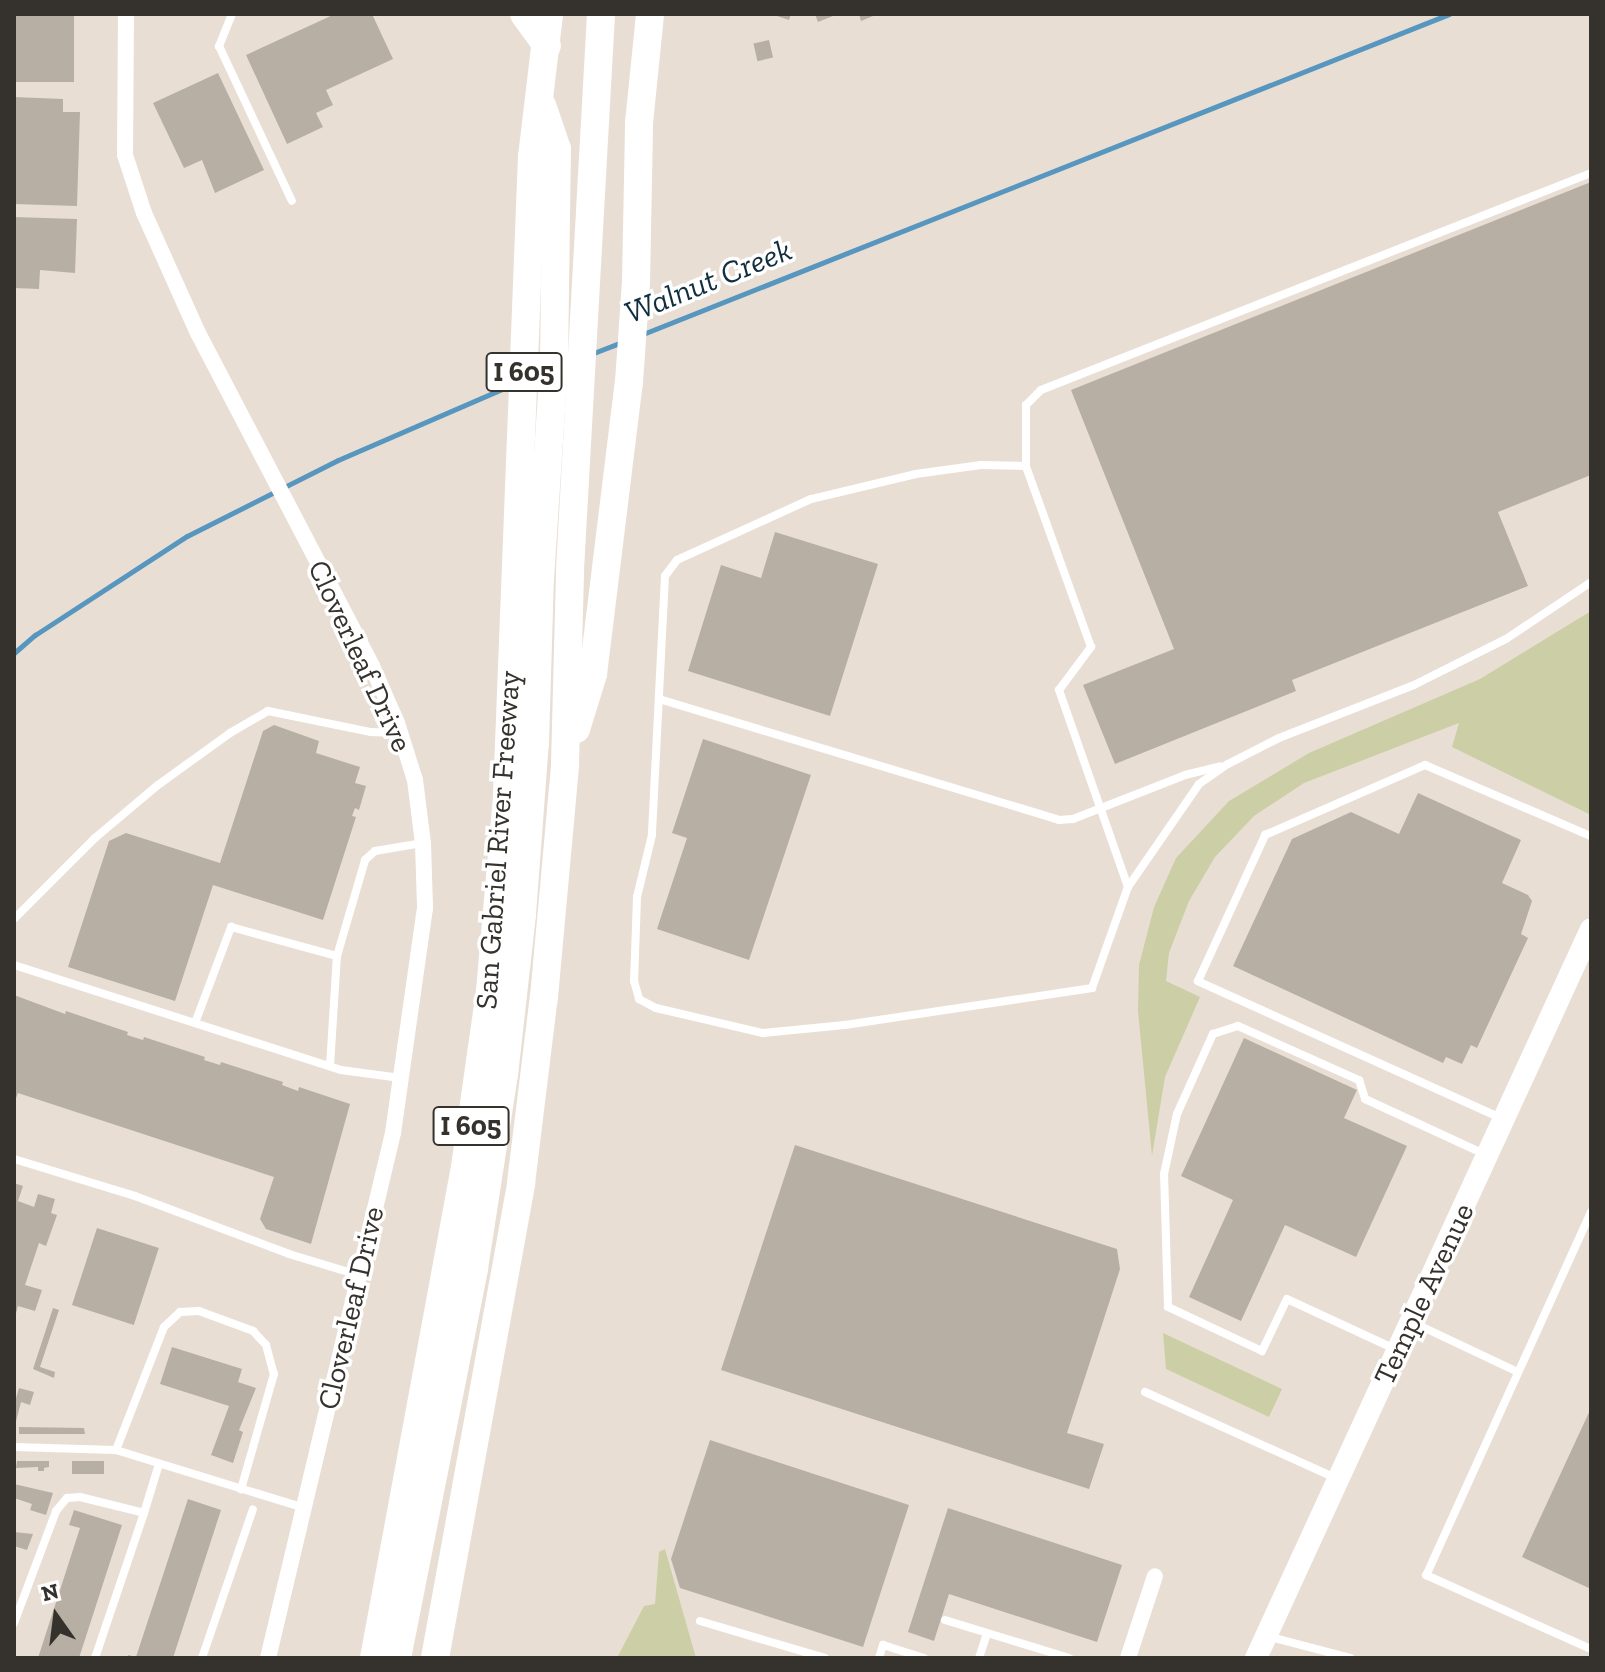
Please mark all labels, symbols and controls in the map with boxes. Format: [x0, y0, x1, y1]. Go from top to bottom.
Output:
water label: Walnut Creek [619, 230, 797, 332]
road number: I 605 [484, 348, 564, 396]
street label: Cloverleaf Drive [300, 555, 420, 757]
street label: San Gabriel River Freeway [468, 669, 528, 1011]
road number: I 605 [431, 1102, 511, 1150]
street label: Temple Avenue [1366, 1197, 1482, 1391]
street label: Cloverleaf Drive [310, 1203, 392, 1413]
north arrow [16, 1576, 96, 1656]
text: N [39, 1577, 61, 1607]

